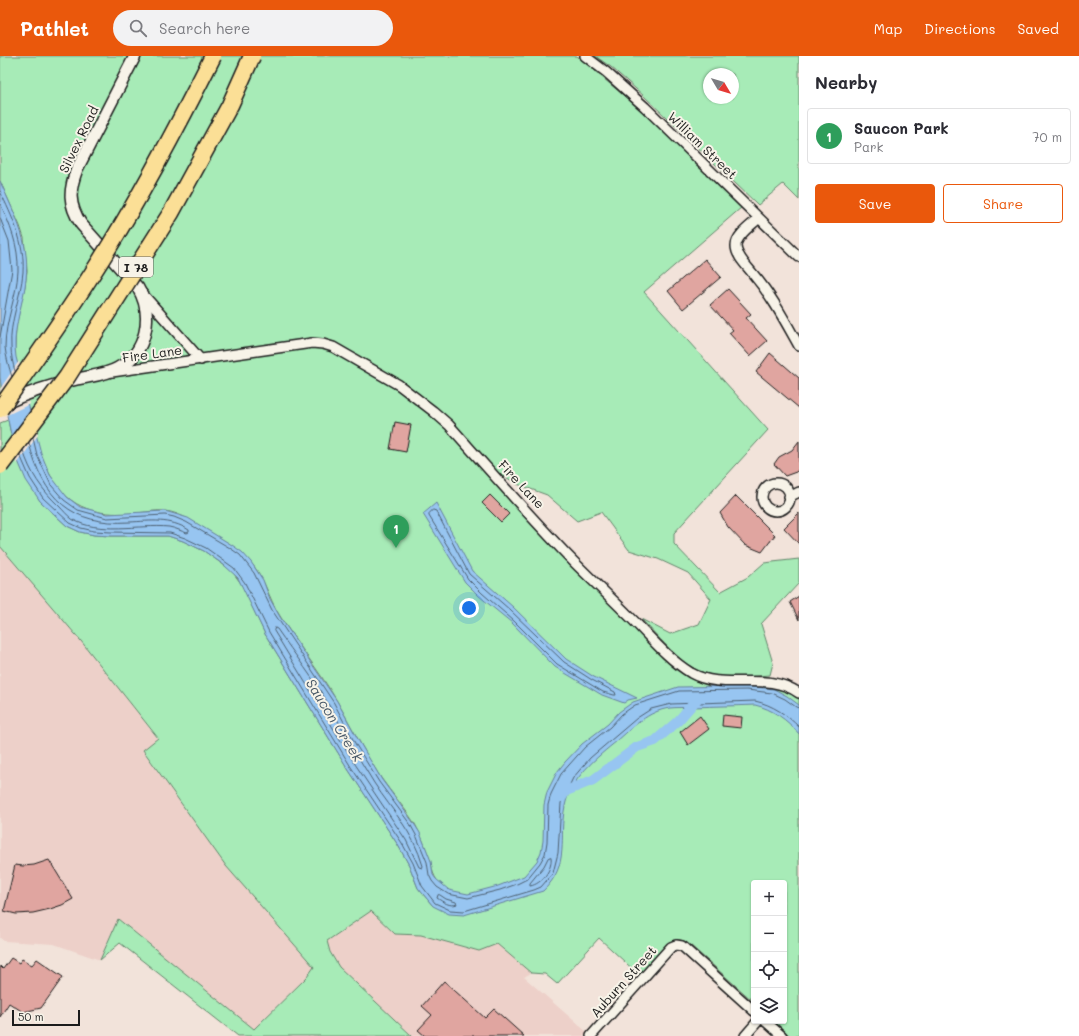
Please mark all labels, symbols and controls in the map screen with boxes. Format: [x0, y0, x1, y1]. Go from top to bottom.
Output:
search box [113, 10, 393, 46]
text: Pathlet [20, 16, 89, 41]
icon: search [127, 17, 149, 39]
text: Search here [159, 18, 250, 38]
text: Map [874, 19, 902, 38]
text: Directions [924, 19, 995, 38]
text: Saved [1017, 19, 1059, 38]
north arrow [703, 68, 739, 104]
text: Nearby [815, 71, 877, 93]
street label: Silvex Road [54, 103, 102, 175]
street label: William Street [665, 108, 741, 183]
text: Saucon Park [854, 118, 949, 138]
text: 1 [826, 128, 832, 145]
text: 70 m [1032, 128, 1062, 145]
text: Park [854, 138, 883, 155]
button: Save [815, 184, 935, 223]
button: Share [943, 184, 1063, 223]
road number: I 78 [119, 257, 153, 277]
street label: Fire Lane [121, 340, 183, 366]
street label: Fire Lane [495, 456, 549, 512]
pin: 1 [383, 515, 409, 548]
your location [459, 598, 479, 618]
water label: Saucon Creek [302, 675, 368, 766]
map controls [751, 880, 787, 1024]
button: + [751, 880, 787, 916]
button: − [751, 916, 787, 952]
street label: Auburn Street [586, 941, 660, 1020]
button: locate [751, 952, 787, 988]
button: layers [751, 988, 787, 1024]
scale bar [12, 1008, 80, 1027]
text: 50 m [18, 1009, 44, 1024]

